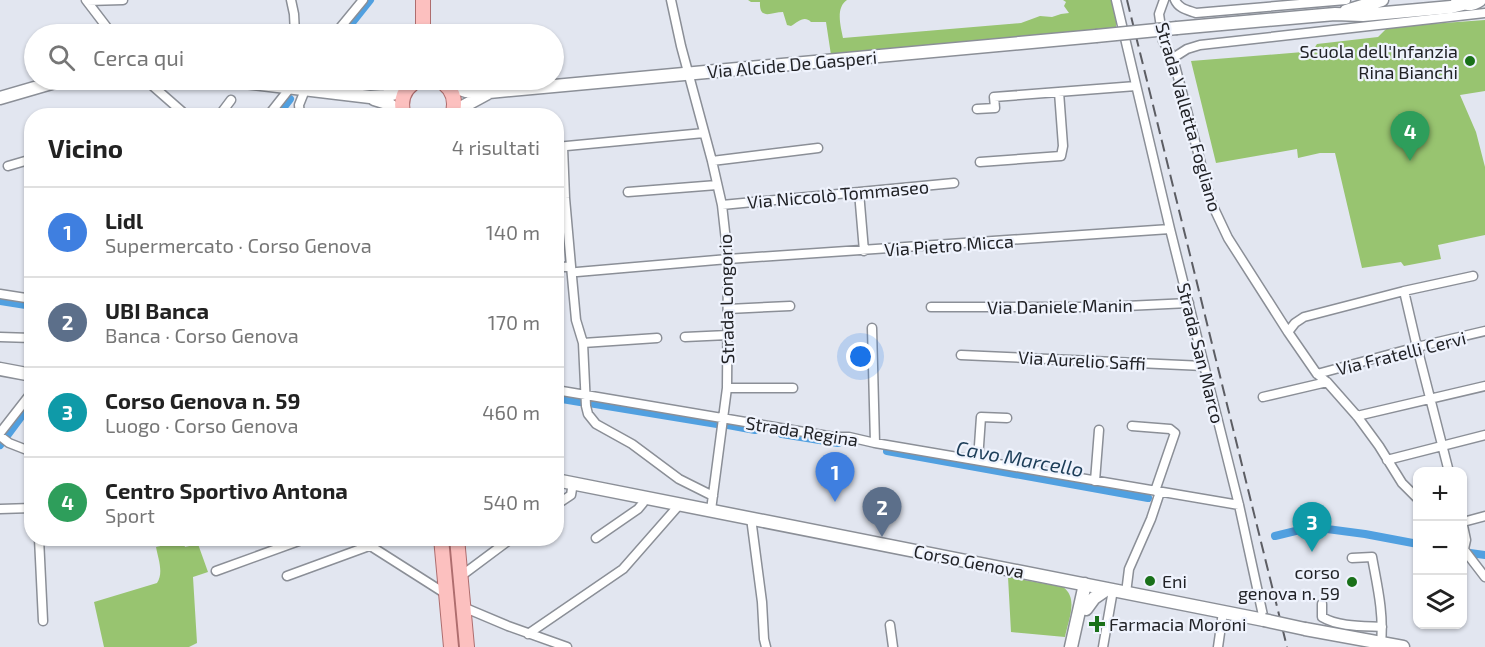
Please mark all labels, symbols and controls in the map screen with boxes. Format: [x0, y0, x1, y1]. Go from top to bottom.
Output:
street label: Strada Valletta Fogliano [1151, 20, 1227, 214]
search box [24, 24, 564, 90]
place label: Scuola dell'Infanzia Rina Bianchi [1299, 40, 1458, 83]
icon: search [45, 41, 78, 74]
text: Cerca qui [93, 44, 184, 70]
street label: Via Alcide De Gasperi [706, 46, 878, 82]
marker: Scuola dell'Infanzia Rina Bianchi [1463, 54, 1477, 68]
pin: 4 [1390, 112, 1430, 161]
text: Vicino [48, 132, 123, 163]
text: 4 risultati [452, 135, 540, 159]
street label: Via Niccolò Tommaseo [746, 175, 930, 213]
text: Lidl [105, 207, 143, 233]
text: 1 [63, 220, 72, 244]
text: 140 m [486, 220, 540, 244]
street label: Via Pietro Micca [884, 230, 1014, 260]
text: Supermercato · Corso Genova [105, 233, 372, 257]
street label: Strada Longorio [714, 234, 738, 364]
street label: Strada San Marco [1173, 280, 1229, 426]
street label: Via Daniele Manin [987, 294, 1133, 318]
text: UBI Banca [105, 297, 209, 323]
text: 2 [62, 310, 73, 334]
text: 170 m [488, 310, 540, 334]
text: Banca · Corso Genova [105, 323, 299, 347]
street label: Via Fratelli Cervi [1334, 326, 1468, 380]
your location [846, 342, 875, 371]
street label: Via Aurelio Saffi [1018, 346, 1146, 374]
text: Corso Genova n. 59 [105, 387, 300, 413]
text: 3 [62, 400, 73, 424]
text: 460 m [482, 400, 540, 424]
street label: Strada Regina [744, 411, 860, 451]
text: Luogo · Corso Genova [105, 413, 299, 437]
water label: Cavo Marcello [954, 435, 1086, 481]
pin: 1 [816, 452, 854, 502]
map controls [1413, 467, 1467, 629]
button: + [1413, 467, 1467, 521]
text: Centro Sportivo Antona [105, 477, 348, 503]
pin: 2 [862, 488, 902, 537]
text: 4 [61, 490, 74, 514]
text: 540 m [483, 490, 540, 514]
pin: 3 [1292, 502, 1332, 552]
text: Sport [105, 503, 155, 527]
button: − [1413, 521, 1467, 575]
street label: Corso Genova [912, 540, 1026, 582]
place label: corso genova n. 59 [1238, 561, 1340, 604]
place label: Eni [1162, 570, 1187, 592]
marker: Eni [1143, 574, 1157, 588]
marker: corso genova n. 59 [1345, 575, 1359, 589]
button: layers [1413, 575, 1467, 629]
place label: Farmacia Moroni [1109, 613, 1246, 635]
marker: Farmacia Moroni [1090, 617, 1104, 631]

